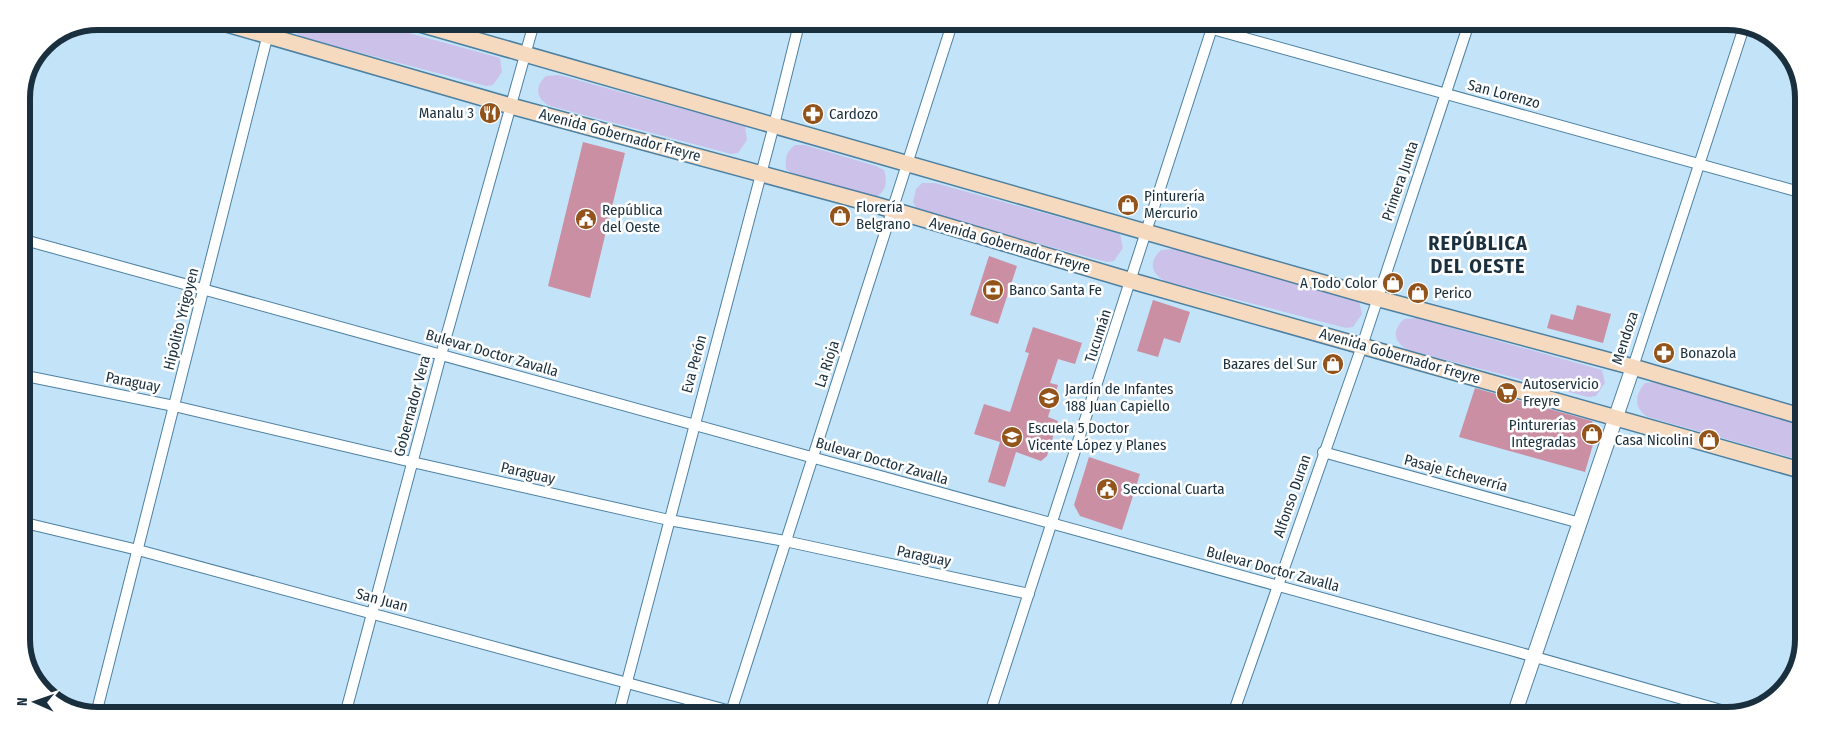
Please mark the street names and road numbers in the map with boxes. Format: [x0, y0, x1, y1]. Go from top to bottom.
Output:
street label: San Lorenzo [1466, 76, 1542, 112]
street label: Avenida Gobernador Freyre [537, 105, 703, 165]
street label: Primera Junta [1378, 139, 1422, 223]
street label: Avenida Gobernador Freyre [927, 213, 1093, 277]
street label: Hipólito Yrigoyen [160, 266, 202, 372]
street label: Tucumán [1081, 307, 1115, 365]
street label: Mendoza [1608, 309, 1642, 367]
street label: Avenida Gobernador Freyre [1317, 324, 1483, 388]
street label: Bulevar Doctor Zavalla [424, 325, 560, 381]
street label: Eva Perón [678, 333, 710, 395]
street label: La Rioja [811, 338, 843, 390]
street label: Gobernador Vera [390, 354, 434, 458]
street label: Paraguay [104, 368, 162, 396]
street label: Bulevar Doctor Zavalla [814, 433, 950, 489]
street label: Pasaje Echeverría [1402, 451, 1510, 495]
street label: Alfonso Duran [1269, 452, 1315, 540]
street label: Paraguay [499, 458, 557, 488]
street label: Paraguay [895, 541, 953, 571]
street label: Bulevar Doctor Zavalla [1204, 543, 1342, 595]
street label: San Juan [354, 584, 410, 616]

